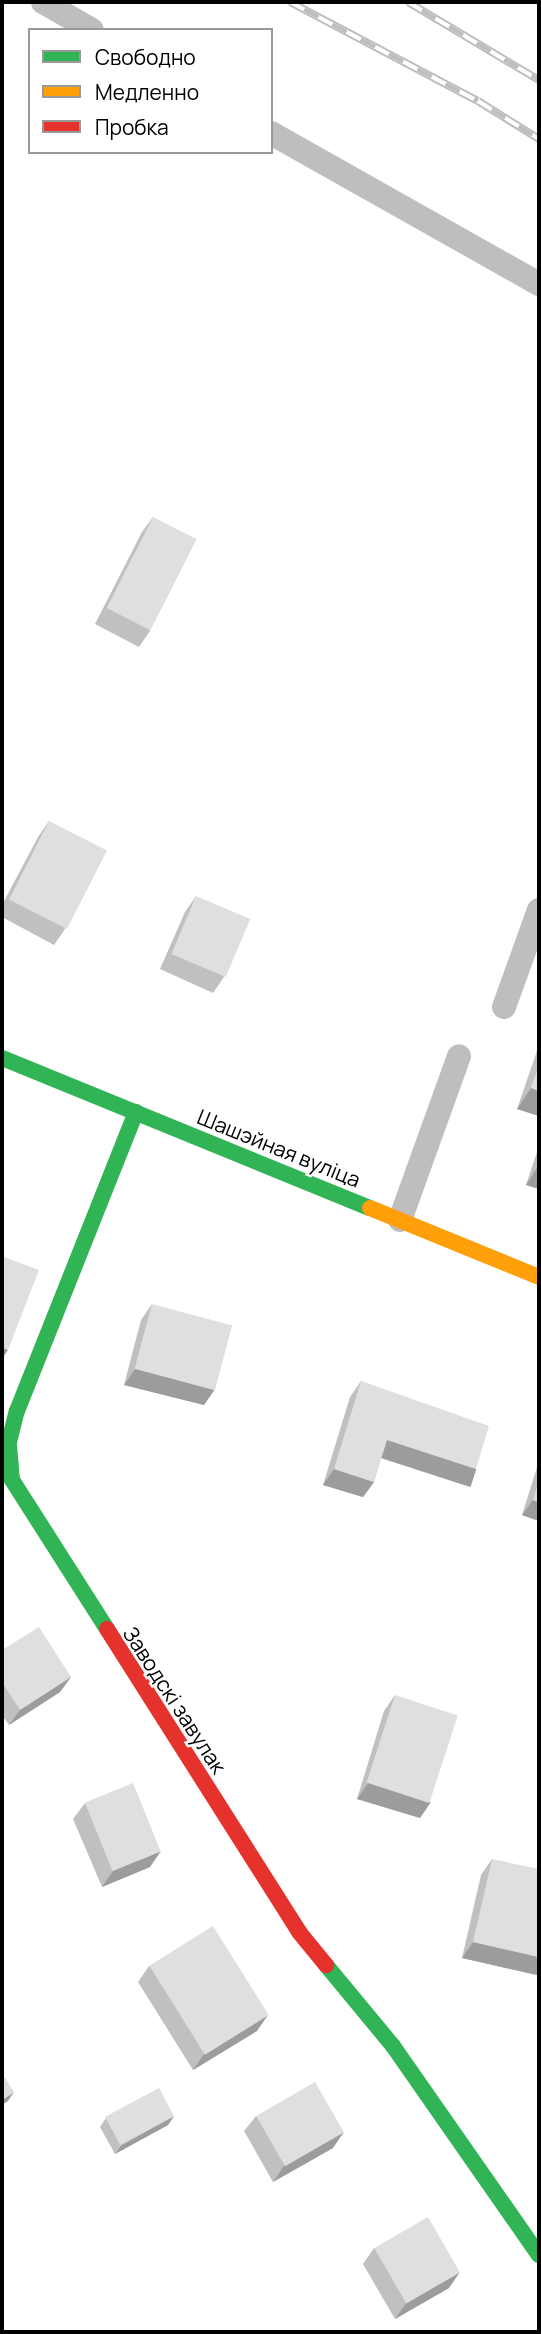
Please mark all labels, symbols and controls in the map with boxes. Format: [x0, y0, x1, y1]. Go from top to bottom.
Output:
legend [28, 28, 273, 154]
text: Свободно [95, 43, 196, 71]
text: Медленно [95, 78, 199, 106]
text: Пробка [95, 113, 169, 141]
street label: Шашэйная вуліца [194, 1104, 364, 1192]
street label: Заводскі завулак [118, 1622, 232, 1778]

